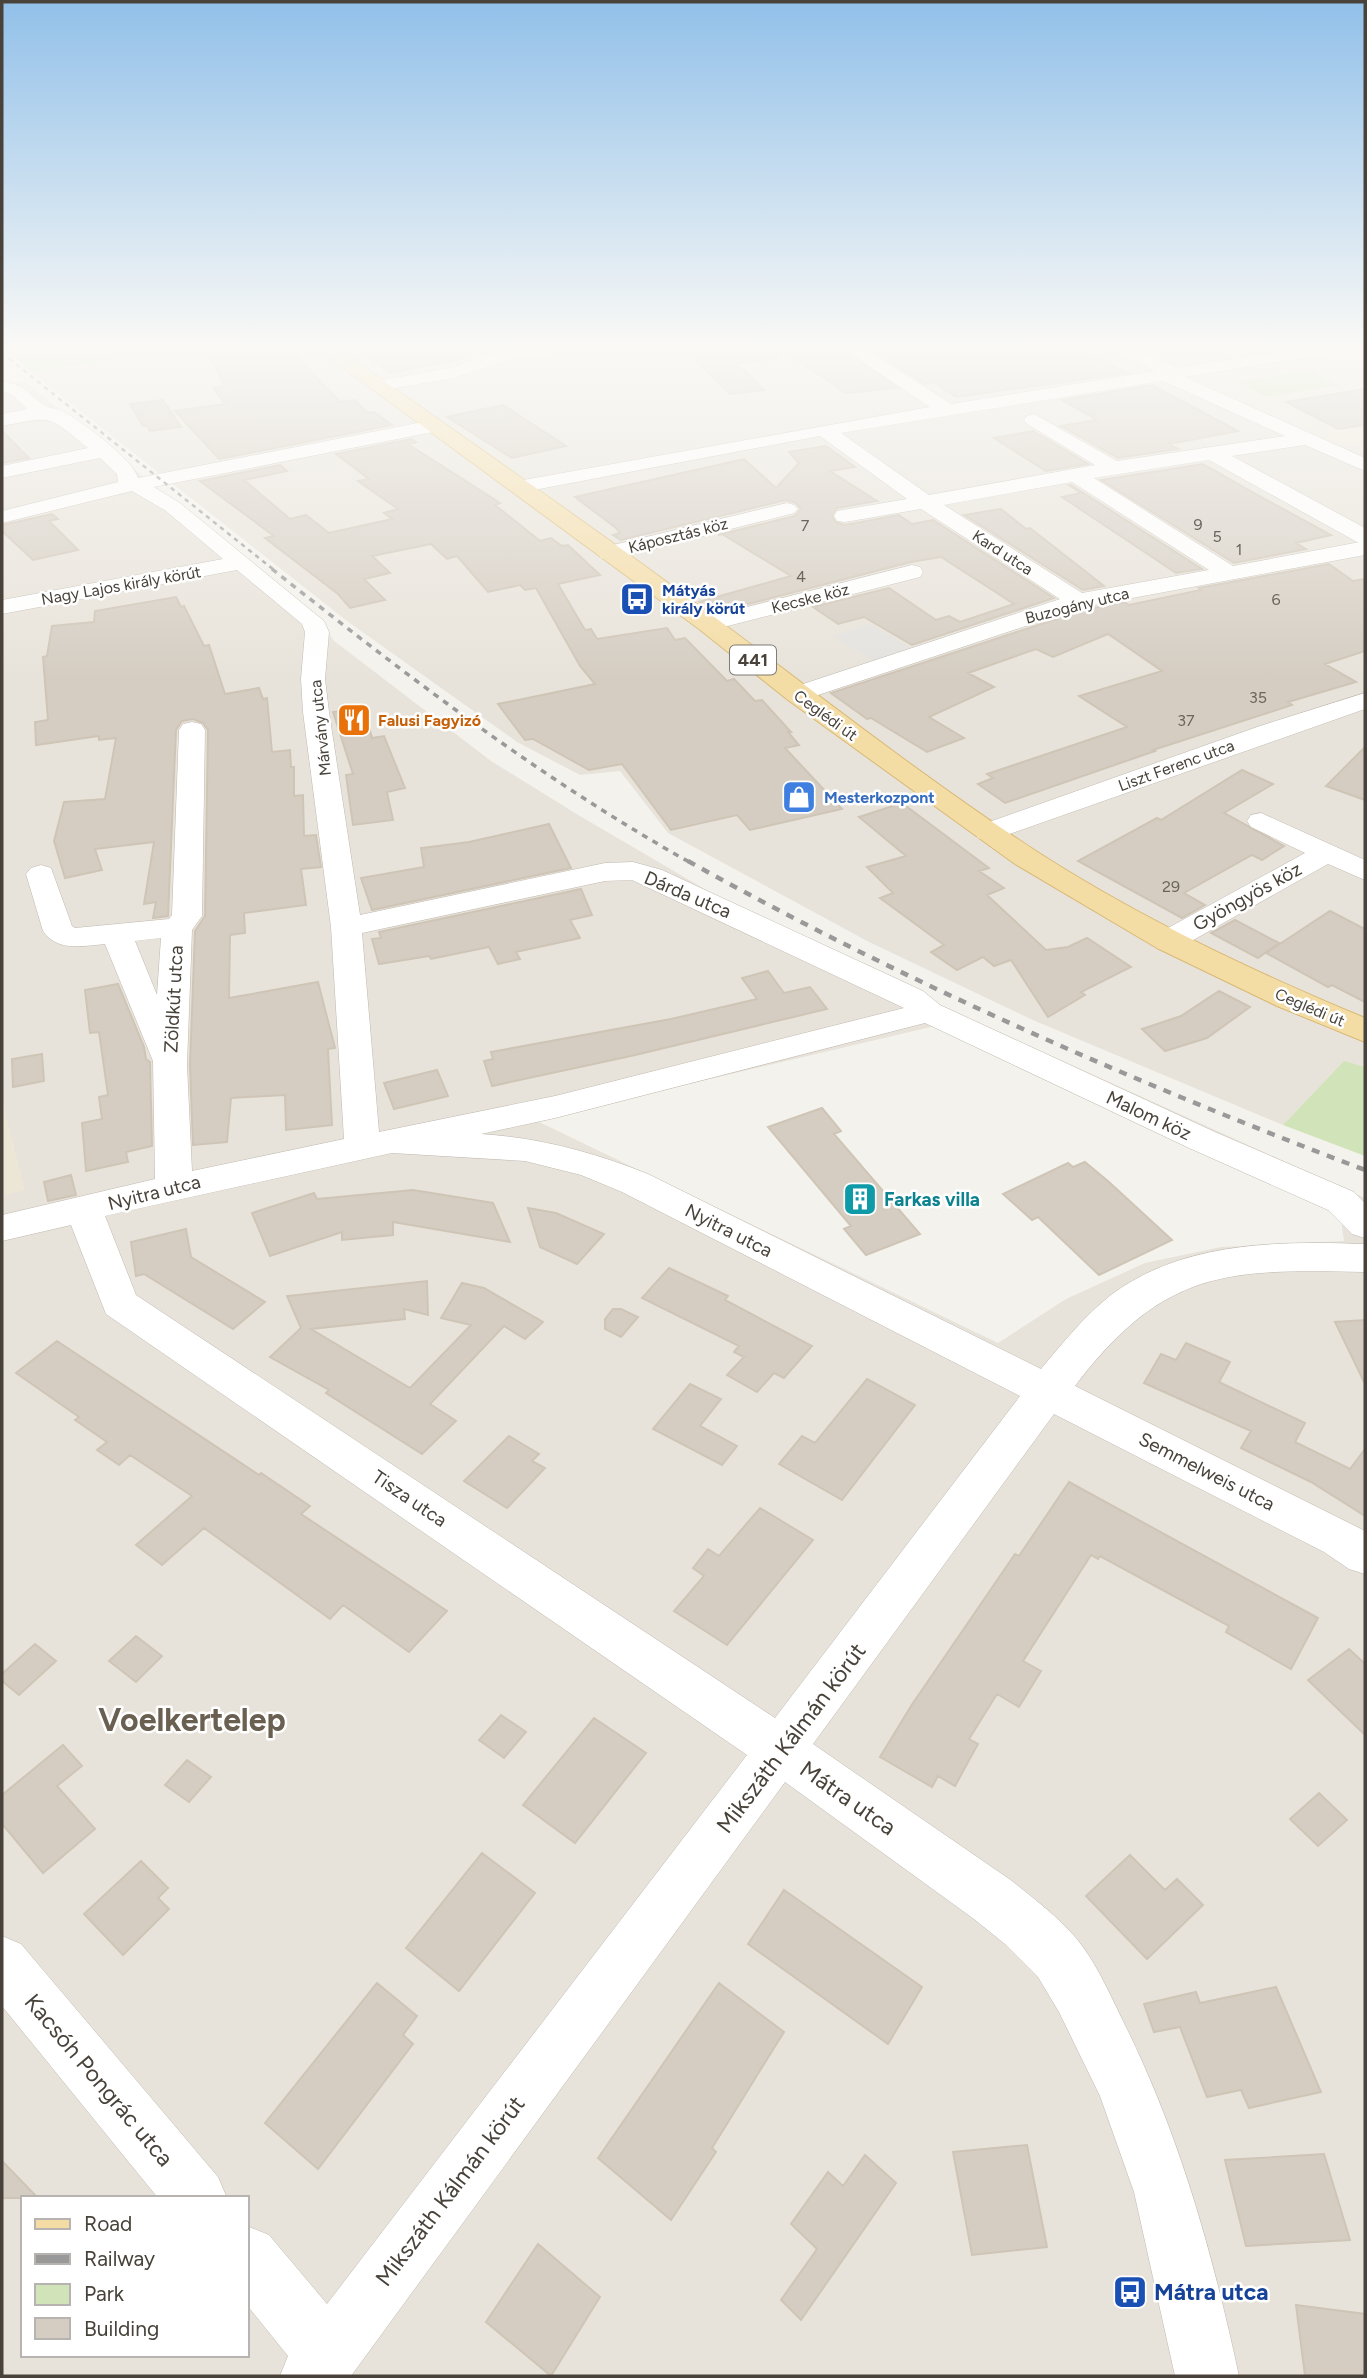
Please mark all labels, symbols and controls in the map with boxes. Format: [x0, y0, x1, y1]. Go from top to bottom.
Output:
street label: Káposztás köz [626, 514, 730, 557]
house number: 9 [1193, 515, 1203, 534]
house number: 7 [801, 516, 810, 535]
street label: Kard utca [969, 526, 1037, 579]
house number: 5 [1212, 527, 1222, 546]
house number: 1 [1236, 540, 1242, 559]
street label: Nagy Lajos király körút [40, 562, 202, 609]
house number: 4 [796, 567, 806, 586]
bus stop icon: Mátyás király körút [618, 580, 656, 618]
street label: Kecske köz [769, 580, 851, 617]
place label: Mátyás király körút [662, 581, 745, 618]
street label: Buzogány utca [1023, 583, 1131, 628]
house number: 6 [1271, 590, 1281, 609]
road number: 441 [730, 646, 776, 674]
street label: Márvány utca [306, 679, 335, 777]
street label: Ceglédi út [790, 686, 861, 745]
house number: 35 [1249, 688, 1267, 707]
restaurant icon: Falusi Fagyizó [335, 701, 373, 739]
place label: Falusi Fagyizó [378, 711, 481, 730]
house number: 37 [1177, 711, 1195, 730]
street label: Liszt Ferenc utca [1116, 736, 1237, 795]
shop icon: Mesterkozpont [780, 778, 818, 816]
place label: Mesterkozpont [824, 788, 935, 807]
street label: Gyöngyös köz [1189, 857, 1306, 936]
street label: Dárda utca [641, 866, 735, 923]
house number: 29 [1162, 877, 1180, 896]
street label: Zöldkút utca [159, 945, 188, 1054]
street label: Ceglédi út [1272, 984, 1348, 1031]
street label: Malom köz [1103, 1086, 1195, 1145]
street label: Nyitra utca [105, 1170, 203, 1215]
building icon: Farkas villa [841, 1180, 879, 1218]
place label: Farkas villa [884, 1188, 980, 1211]
street label: Nyitra utca [681, 1199, 776, 1262]
street label: Semmelweis utca [1135, 1427, 1279, 1516]
street label: Tisza utca [368, 1465, 451, 1532]
street label: Mikszáth Kálmán körút [710, 1637, 872, 1839]
district label: Voelkertelep [98, 1701, 286, 1739]
street label: Mátra utca [795, 1755, 901, 1841]
street label: Kacsóh Pongrác utca [19, 1988, 179, 2172]
street label: Mikszáth Kálmán körút [369, 2090, 531, 2292]
legend [21, 2196, 248, 2357]
text: Road [84, 2211, 132, 2236]
text: Railway [84, 2246, 155, 2271]
bus stop icon: Mátra utca [1111, 2273, 1149, 2311]
place label: Mátra utca [1154, 2278, 1268, 2306]
text: Park [84, 2281, 125, 2306]
text: Building [84, 2316, 159, 2341]

